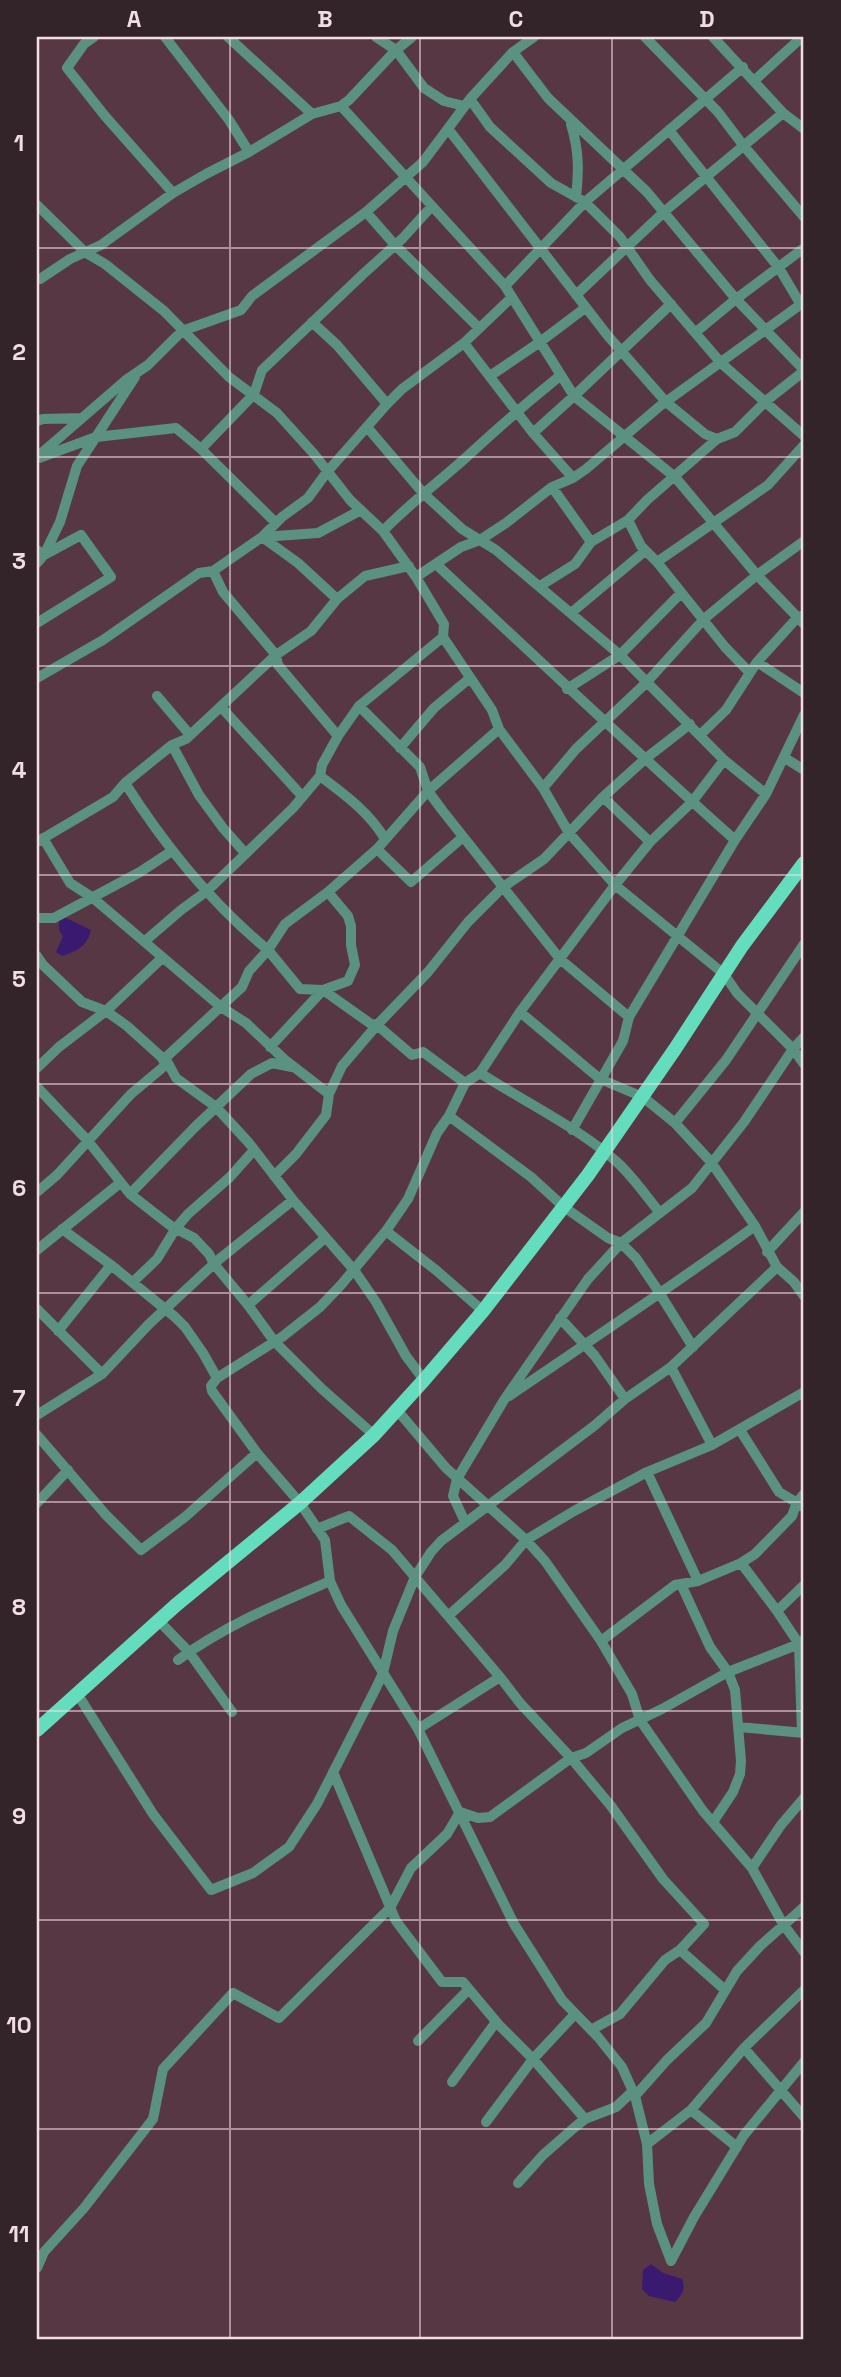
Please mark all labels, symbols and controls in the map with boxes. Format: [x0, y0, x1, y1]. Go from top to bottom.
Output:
text: A [127, 4, 142, 34]
text: B [317, 4, 333, 34]
text: C [509, 4, 523, 34]
text: D [699, 4, 715, 34]
text: 1 [14, 128, 24, 158]
text: 2 [12, 337, 26, 367]
text: 3 [12, 546, 26, 576]
text: 4 [12, 755, 27, 785]
text: 5 [12, 964, 26, 994]
text: 6 [12, 1173, 26, 1203]
text: 7 [13, 1383, 26, 1413]
text: 8 [12, 1592, 26, 1622]
text: 9 [12, 1801, 26, 1831]
text: 10 [6, 2010, 32, 2040]
text: 11 [9, 2219, 29, 2249]

